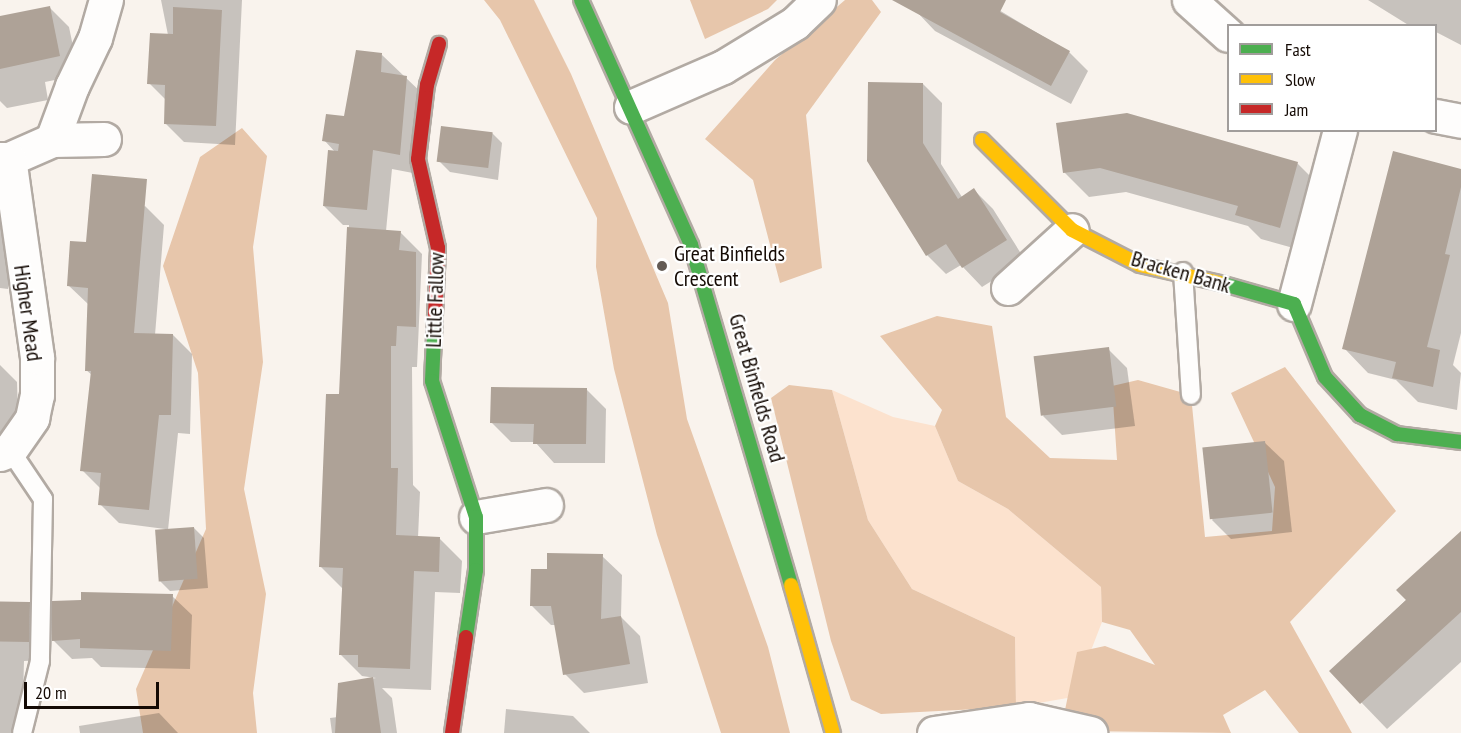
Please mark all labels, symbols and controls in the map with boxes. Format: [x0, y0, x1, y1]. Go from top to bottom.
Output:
legend [1227, 24, 1437, 132]
text: Fast [1285, 38, 1311, 61]
text: Slow [1285, 68, 1315, 91]
text: Jam [1285, 98, 1308, 121]
place label: Great Binfields Crescent [674, 240, 785, 292]
street label: Bracken Bank [1128, 245, 1234, 299]
street label: Little Fallow [420, 252, 450, 348]
marker: Great Binfields Crescent [655, 259, 669, 273]
street label: Higher Mead [8, 263, 48, 363]
street label: Great Binfields Road [723, 311, 791, 465]
scale bar [27, 670, 162, 708]
text: 20 m [35, 681, 67, 704]

